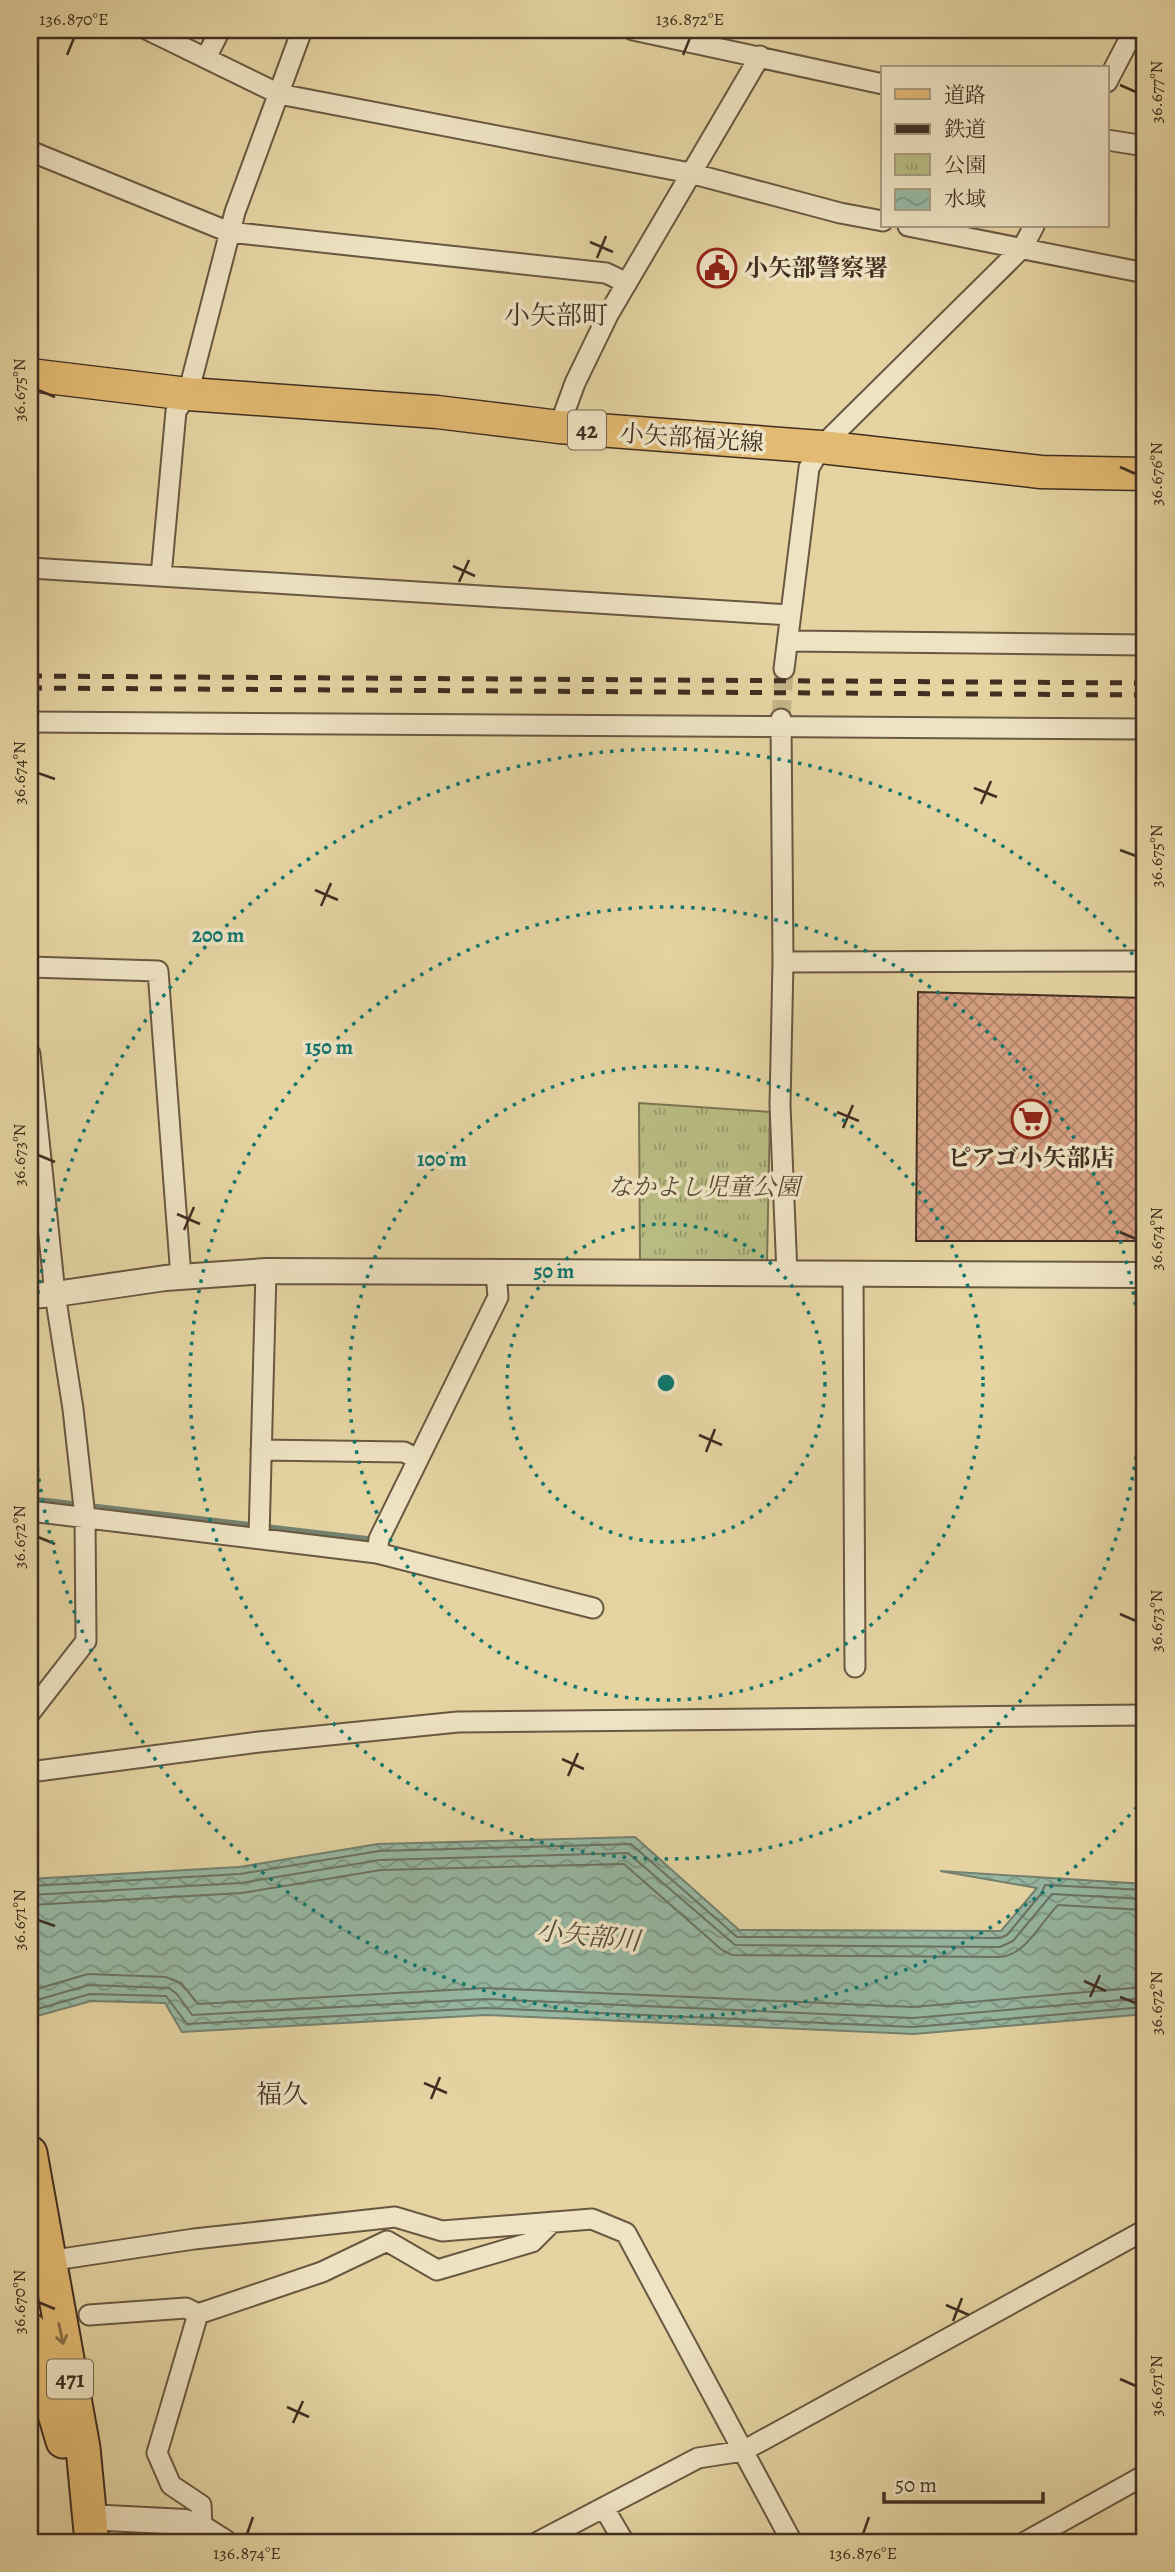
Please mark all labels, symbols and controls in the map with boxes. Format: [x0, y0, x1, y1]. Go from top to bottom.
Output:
text: 136.870°E [39, 7, 109, 31]
text: 136.872°E [656, 7, 724, 31]
text: 36.677°N [1144, 60, 1168, 124]
legend [881, 66, 1108, 228]
text: 道路 [944, 81, 986, 109]
text: 鉄道 [944, 115, 986, 143]
text: 公園 [944, 151, 986, 179]
text: 水域 [944, 185, 986, 213]
public building icon: 小矢部警察署 [696, 247, 738, 289]
place label: 小矢部警察署 [744, 252, 888, 284]
district label: 小矢部町 [504, 298, 608, 333]
text: 36.675°N [7, 358, 31, 422]
road number: 42 [568, 410, 606, 450]
street label: 小矢部福光線 [619, 417, 765, 459]
text: 36.676°N [1144, 442, 1168, 506]
text: 36.674°N [7, 741, 31, 805]
text: 36.675°N [1144, 824, 1168, 888]
text: 200 m [192, 921, 245, 949]
text: 150 m [305, 1033, 354, 1061]
supermarket icon: ピアゴ小矢部店 [1010, 1098, 1052, 1140]
text: 36.673°N [7, 1123, 31, 1187]
place label: ピアゴ小矢部店 [948, 1142, 1114, 1174]
text: 100 m [417, 1145, 467, 1173]
park label: なかよし児童公園 [608, 1171, 804, 1203]
text: 36.674°N [1144, 1207, 1168, 1271]
text: 50 m [534, 1257, 575, 1285]
centre of rings [654, 1371, 678, 1395]
text: 36.672°N [7, 1505, 31, 1569]
text: 36.673°N [1144, 1589, 1168, 1653]
text: 36.671°N [7, 1889, 31, 1951]
water label: 小矢部川 [534, 1913, 645, 1959]
text: 36.672°N [1144, 1971, 1168, 2035]
district label: 福久 [256, 2077, 308, 2112]
text: 36.670°N [7, 2269, 31, 2335]
one-way arrow [55, 2322, 69, 2345]
text: 36.671°N [1144, 2355, 1168, 2417]
road number: 471 [47, 2360, 93, 2398]
scale bar [884, 2460, 1044, 2504]
text: 50 m [895, 2471, 937, 2499]
text: 136.874°E [213, 2541, 281, 2565]
text: 136.876°E [829, 2541, 897, 2565]

